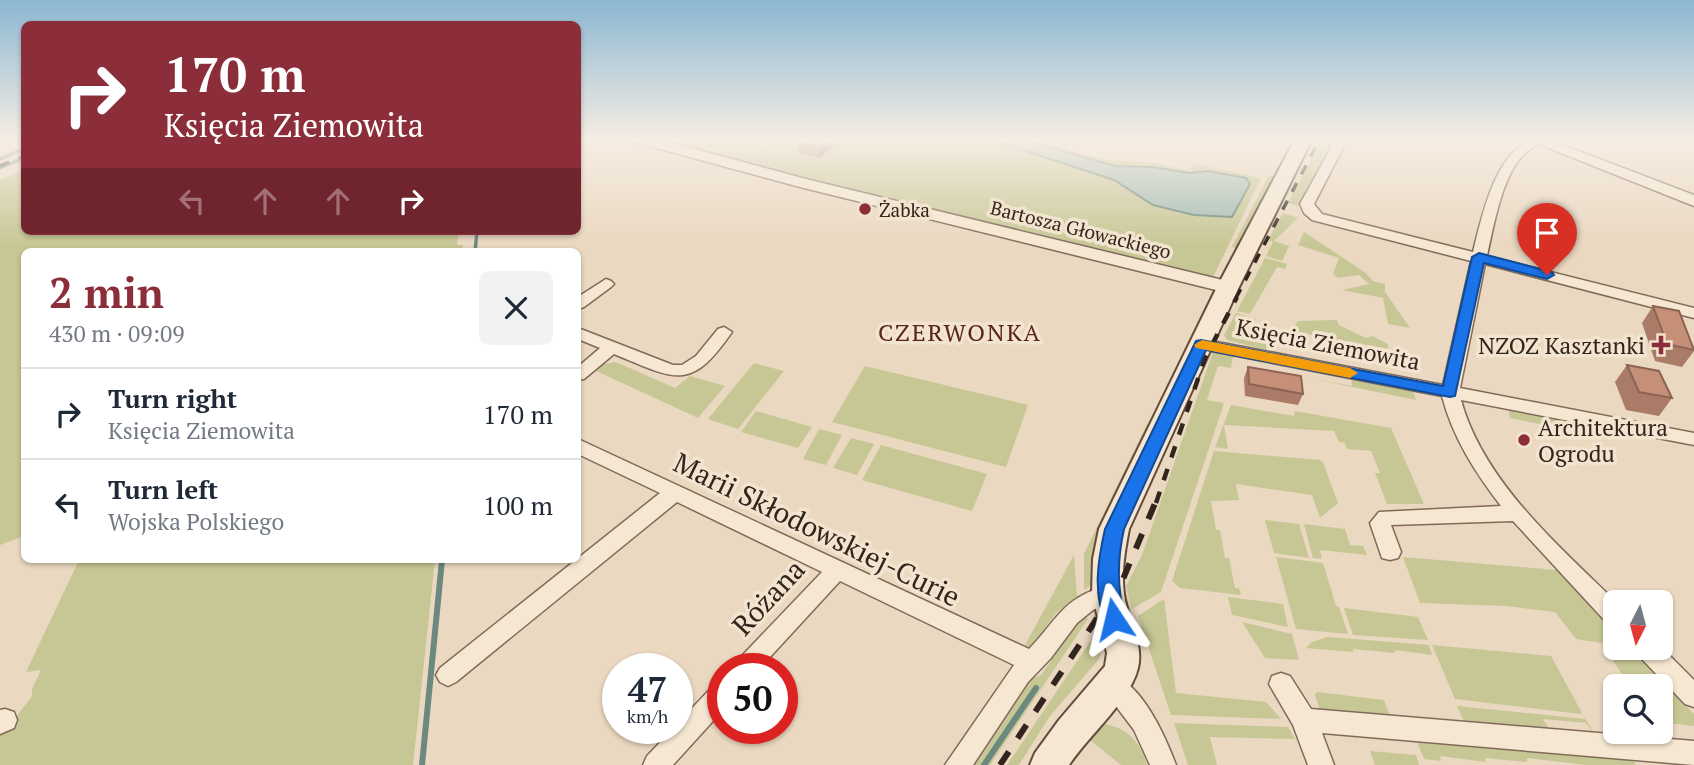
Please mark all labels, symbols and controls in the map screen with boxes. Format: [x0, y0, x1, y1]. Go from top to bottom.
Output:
text: 170 m [164, 41, 306, 106]
icon: right [49, 49, 140, 140]
text: Księcia Ziemowita [164, 104, 424, 146]
icon: left [173, 182, 211, 220]
icon: ahead [246, 182, 284, 220]
icon: ahead [319, 182, 357, 220]
icon: right [392, 182, 430, 220]
street label: Bartosza Głowackiego [988, 194, 1174, 264]
place label: Żabka [879, 197, 930, 222]
marker: Żabka [857, 201, 873, 217]
pin [1517, 203, 1577, 275]
icon: arrive [1528, 214, 1566, 252]
text: 2 min [49, 264, 164, 320]
button: close [479, 271, 553, 345]
street label: Księcia Ziemowita [1233, 311, 1423, 377]
district label: CZERWONKA [878, 316, 1042, 348]
text: 430 m · 09:09 [49, 318, 184, 349]
place label: NZOZ Kasztanki [1478, 330, 1645, 361]
marker: NZOZ Kasztanki [1651, 335, 1671, 355]
text: Turn right [108, 381, 237, 415]
icon: right [49, 395, 87, 433]
text: 170 m [483, 397, 553, 431]
place label: Architektura Ogrodu [1538, 412, 1668, 469]
text: Księcia Ziemowita [108, 415, 295, 446]
marker: Architektura Ogrodu [1516, 432, 1532, 448]
street label: Marii Skłodowskiej-Curie [668, 443, 966, 615]
text: Turn left [108, 472, 218, 506]
icon: left [49, 486, 87, 524]
text: 100 m [483, 488, 553, 522]
text: Wojska Polskiego [108, 506, 284, 537]
street label: Różana [723, 551, 813, 643]
position arrow [1077, 582, 1151, 656]
north arrow [1603, 590, 1673, 660]
map controls [1603, 590, 1673, 744]
speed limit sign: 50 [707, 653, 798, 744]
text: 47 [628, 666, 667, 712]
button: search [1603, 674, 1673, 744]
text: km/h [627, 704, 668, 728]

